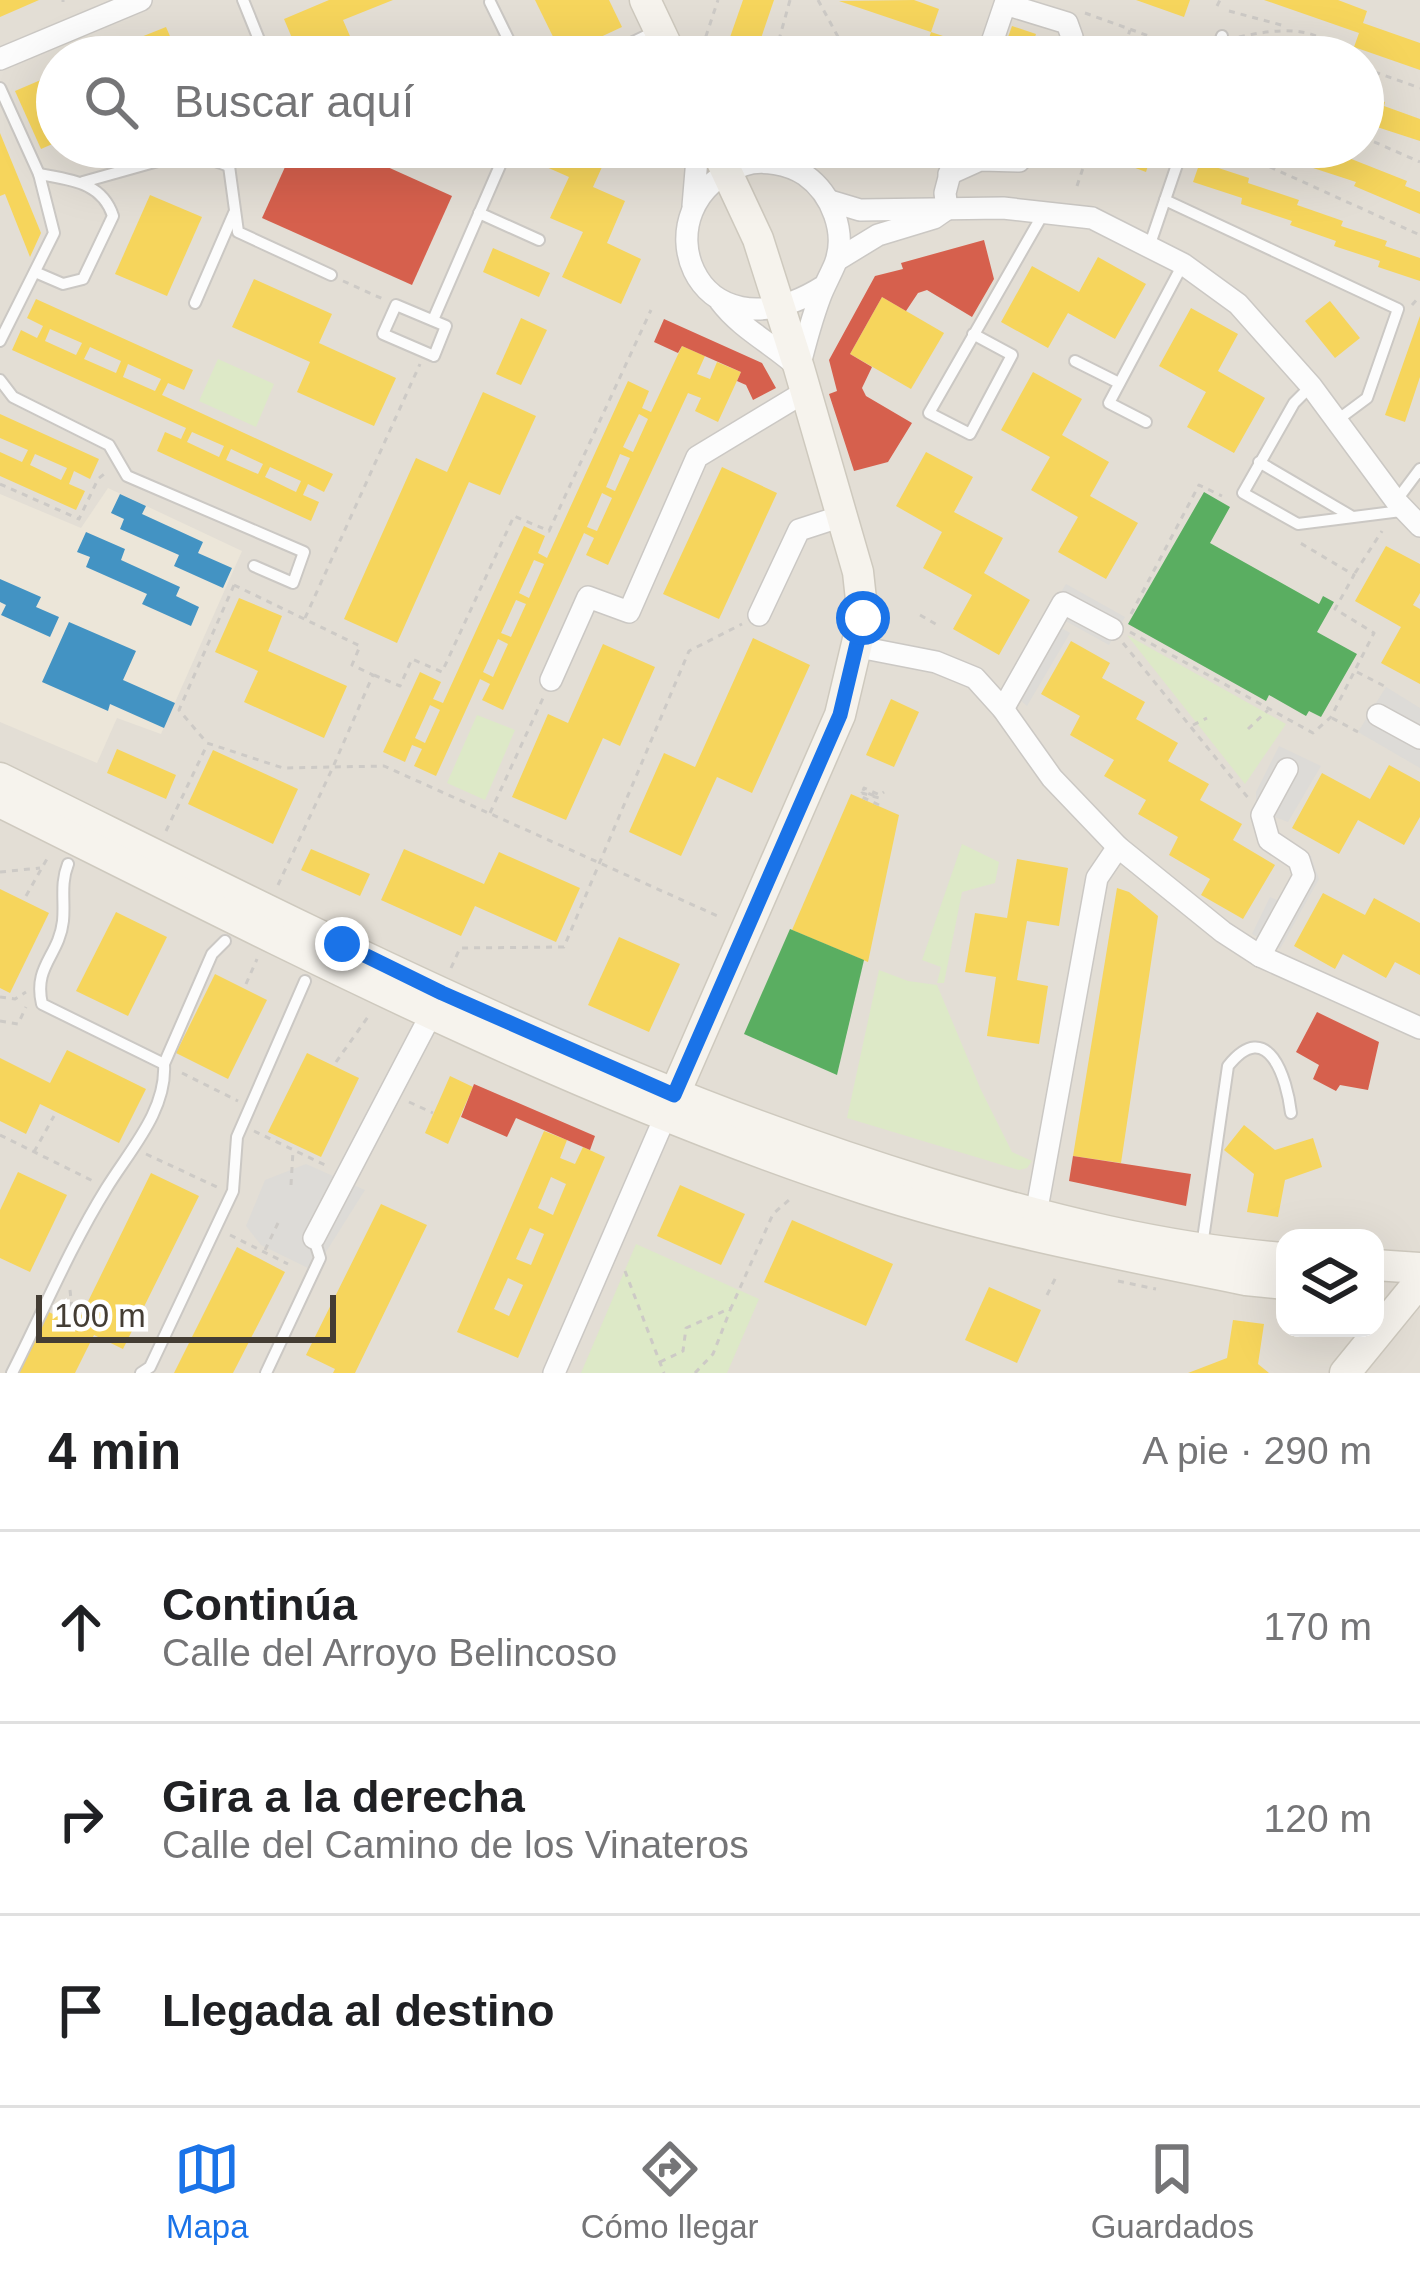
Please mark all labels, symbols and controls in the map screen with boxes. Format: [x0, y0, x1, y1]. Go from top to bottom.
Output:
search box [36, 36, 1384, 168]
icon: search [78, 69, 144, 135]
text: Buscar aquí [174, 76, 414, 127]
route start [836, 591, 890, 645]
route end [315, 917, 369, 971]
map controls [1276, 1229, 1384, 1337]
button: layers [1276, 1229, 1384, 1337]
scale bar [36, 1289, 336, 1342]
text: 100 m [54, 1297, 146, 1334]
text: 4 min [48, 1423, 181, 1480]
text: A pie · 290 m [1142, 1429, 1372, 1472]
text: Continúa [162, 1579, 357, 1630]
icon: ahead [48, 1594, 114, 1660]
text: 170 m [1264, 1605, 1372, 1648]
text: Calle del Arroyo Belincoso [162, 1631, 617, 1674]
text: Gira a la derecha [162, 1771, 525, 1822]
icon: right [48, 1786, 114, 1852]
text: 120 m [1264, 1797, 1372, 1840]
text: Calle del Camino de los Vinateros [162, 1823, 749, 1866]
icon: arrive [48, 1978, 114, 2044]
text: Llegada al destino [162, 1985, 555, 2036]
tab: Mapa [166, 2136, 249, 2246]
tab: Cómo llegar [581, 2136, 759, 2246]
tab: Guardados [1091, 2136, 1254, 2246]

